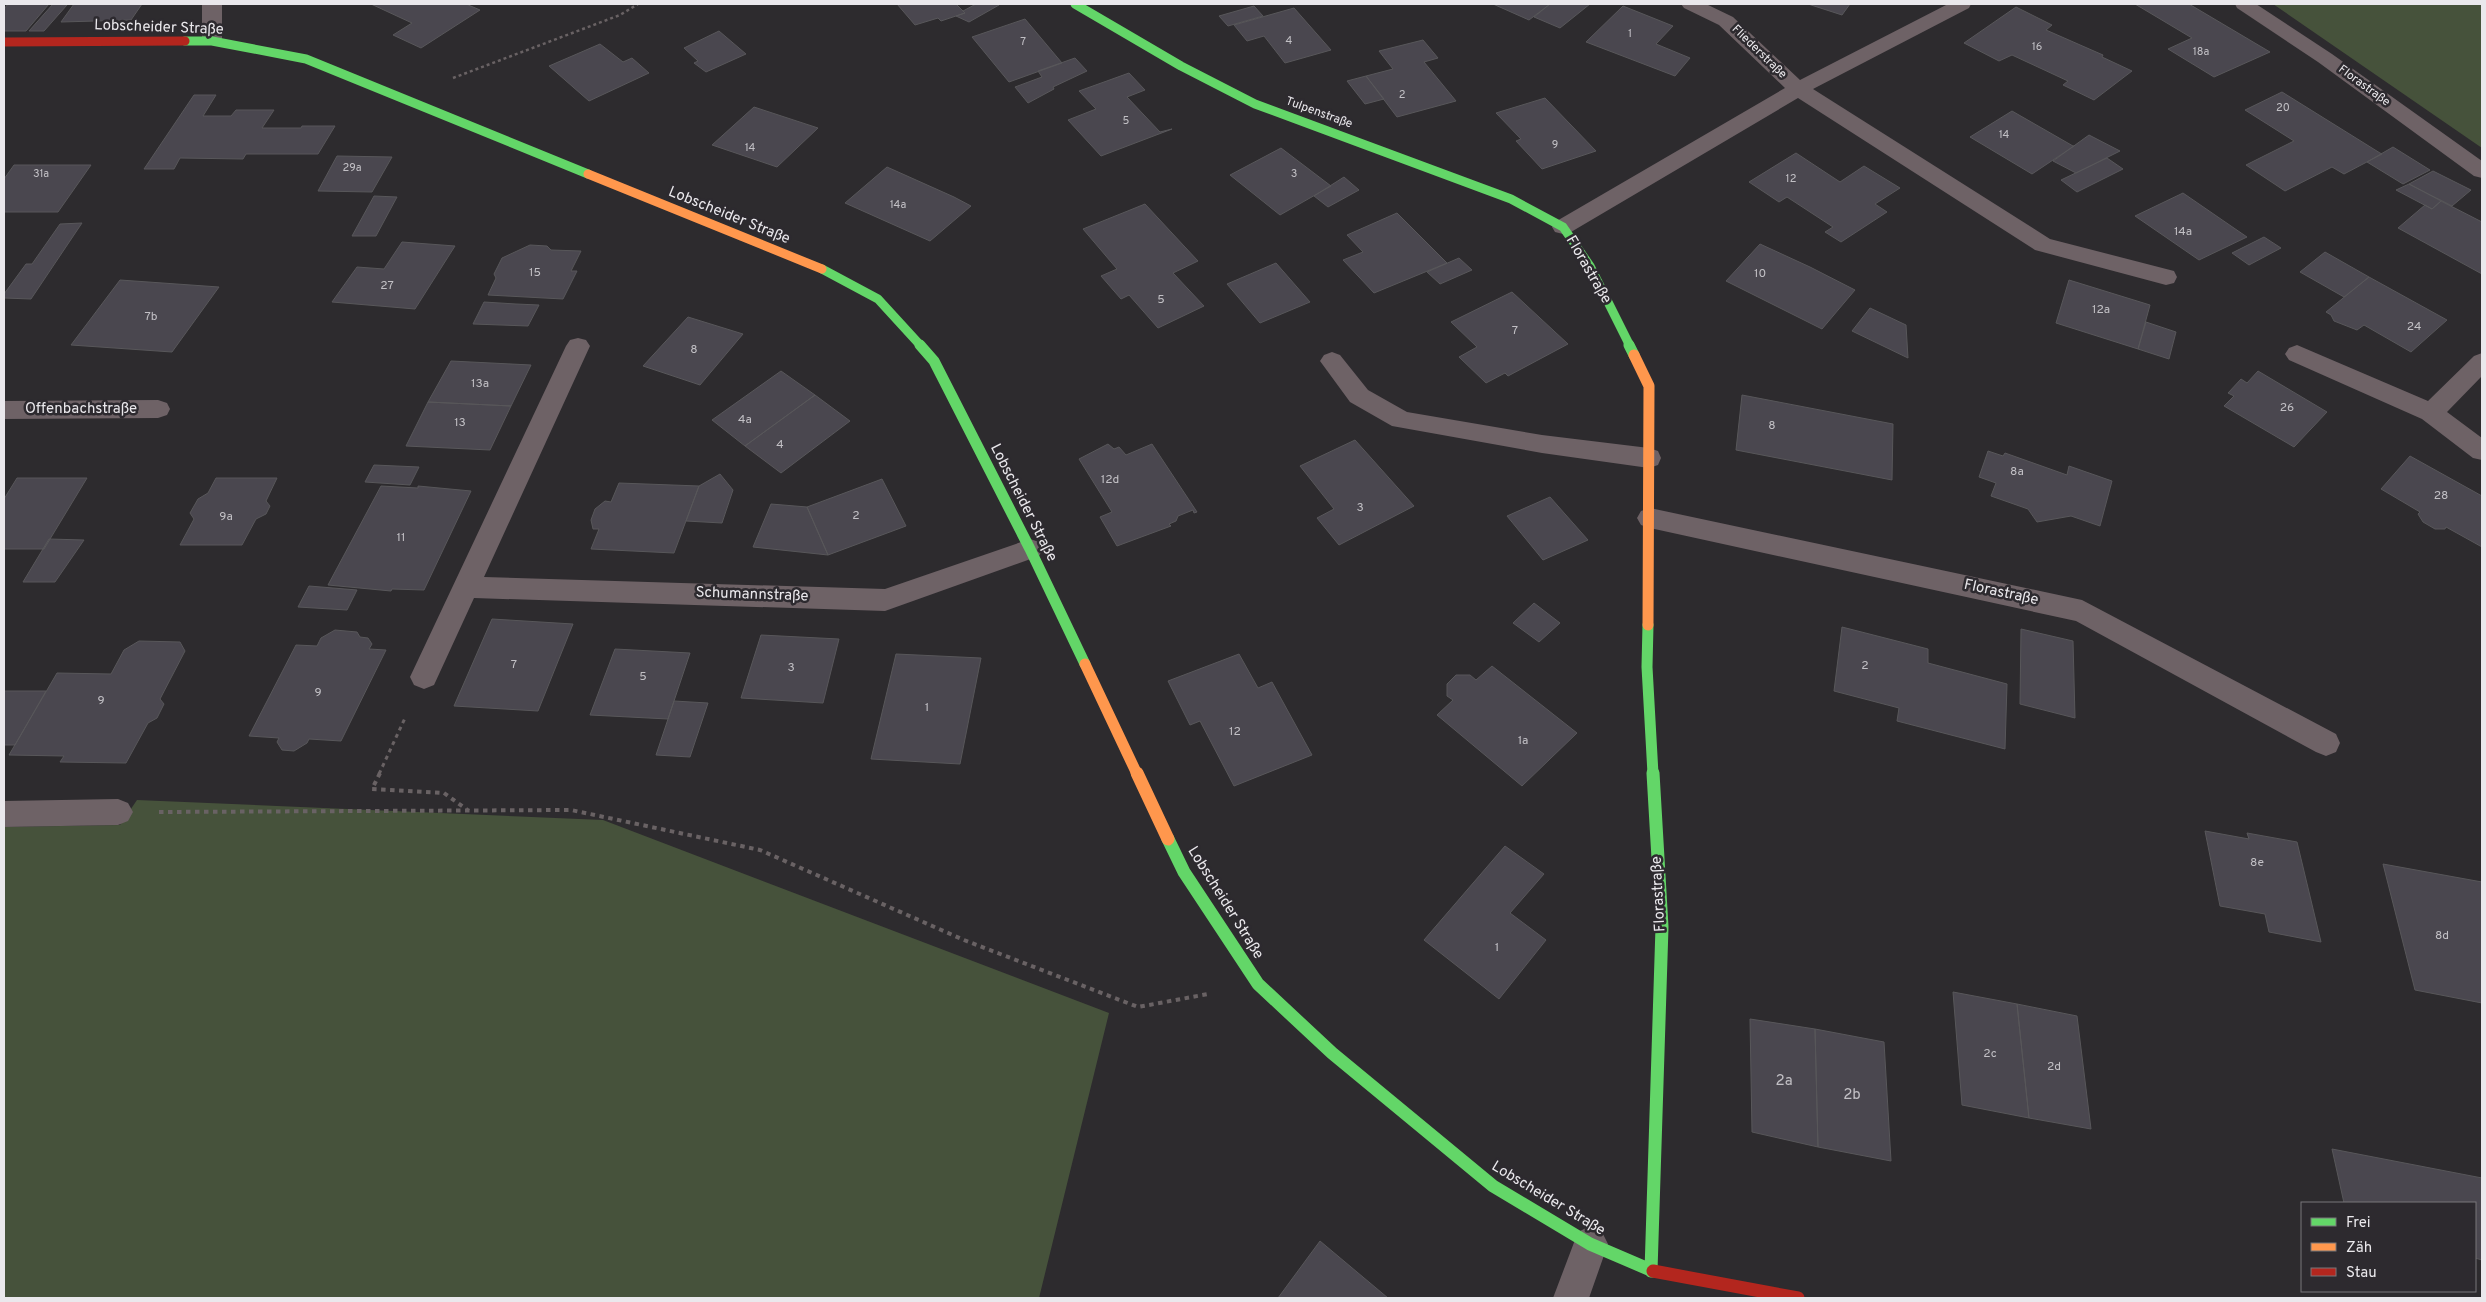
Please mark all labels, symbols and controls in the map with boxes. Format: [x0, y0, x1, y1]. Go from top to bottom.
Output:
street label: Lobscheider Straße [94, 16, 224, 40]
street label: Fliederstraße [1728, 22, 1790, 82]
house number: 1 [1628, 27, 1632, 41]
house number: 4 [1286, 34, 1293, 48]
house number: 7 [1020, 35, 1026, 49]
house number: 16 [2032, 40, 2042, 54]
house number: 18a [2193, 45, 2210, 59]
street label: Florastraße [2335, 62, 2393, 110]
house number: 2 [1399, 88, 1405, 102]
street label: Tulpenstraße [1283, 93, 1355, 133]
house number: 20 [2276, 101, 2290, 115]
house number: 5 [1123, 114, 1130, 128]
house number: 14 [1999, 128, 2010, 142]
house number: 9 [1552, 138, 1558, 152]
house number: 14 [745, 141, 756, 155]
house number: 29a [342, 161, 362, 175]
house number: 31a [33, 167, 49, 181]
house number: 3 [1291, 167, 1297, 181]
house number: 12 [1786, 172, 1796, 186]
street label: Lobscheider Straße [665, 183, 793, 249]
house number: 14a [890, 198, 906, 212]
house number: 14a [2174, 224, 2192, 240]
street label: Florastraße [1561, 232, 1615, 308]
house number: 15 [529, 265, 541, 281]
house number: 10 [1754, 266, 1766, 282]
house number: 27 [380, 278, 394, 294]
house number: 5 [1157, 292, 1165, 308]
house number: 12a [2092, 302, 2110, 318]
house number: 7b [144, 309, 158, 325]
house number: 24 [2407, 319, 2421, 335]
house number: 7 [1512, 323, 1518, 339]
house number: 8 [690, 342, 698, 358]
house number: 13a [471, 376, 489, 392]
street label: Offenbachstraße [25, 400, 137, 419]
house number: 26 [2280, 400, 2294, 416]
house number: 4a [738, 412, 752, 428]
house number: 13 [454, 415, 466, 431]
house number: 8 [1768, 418, 1776, 434]
house number: 4 [776, 437, 784, 453]
street label: Lobscheider Straße [985, 441, 1061, 565]
house number: 8a [2010, 464, 2024, 480]
house number: 12d [1101, 472, 1119, 488]
house number: 28 [2434, 488, 2448, 504]
house number: 3 [1356, 500, 1364, 516]
house number: 2 [852, 508, 860, 524]
house number: 9a [219, 509, 233, 525]
house number: 11 [397, 530, 405, 546]
street label: Florastraße [1962, 576, 2040, 610]
street label: Schumannstraße [695, 584, 809, 606]
house number: 7 [511, 657, 517, 673]
house number: 2 [1861, 658, 1869, 674]
house number: 3 [787, 660, 795, 676]
house number: 5 [639, 669, 647, 685]
house number: 9 [314, 685, 322, 701]
house number: 9 [97, 693, 105, 709]
house number: 1 [925, 700, 929, 716]
house number: 12 [1229, 724, 1241, 740]
house number: 1a [1518, 733, 1528, 749]
street label: Lobscheider Straße [1183, 843, 1267, 963]
house number: 8e [2250, 855, 2264, 871]
street label: Florastraße [1648, 856, 1670, 932]
house number: 8d [2435, 928, 2449, 944]
house number: 1 [1495, 940, 1499, 956]
house number: 2c [1983, 1046, 1997, 1062]
house number: 2d [2047, 1059, 2061, 1075]
house number: 2a [1775, 1072, 1793, 1091]
house number: 2b [1843, 1086, 1861, 1105]
street label: Lobscheider Straße [1488, 1157, 1608, 1241]
legend [2301, 1202, 2476, 1292]
text: Frei [2346, 1214, 2371, 1233]
text: Zäh [2346, 1239, 2372, 1258]
text: Stau [2346, 1264, 2377, 1283]

